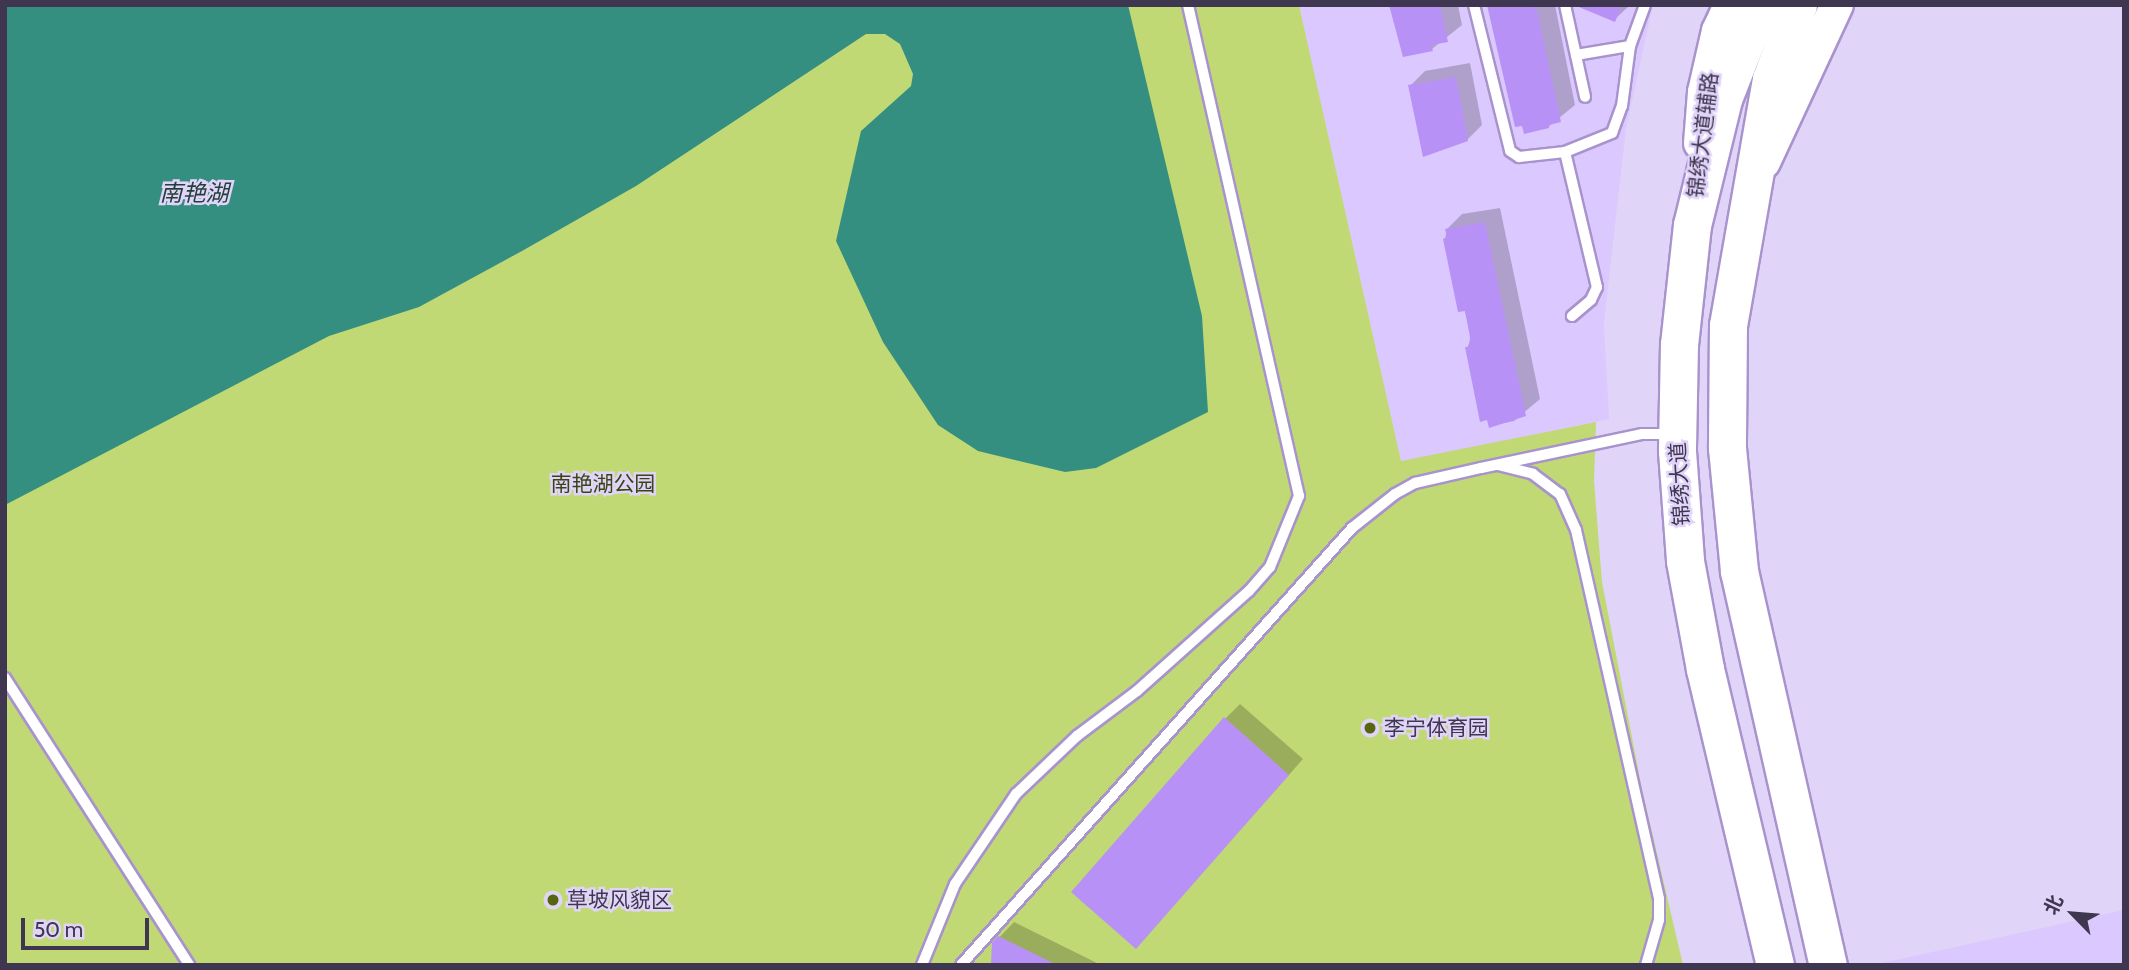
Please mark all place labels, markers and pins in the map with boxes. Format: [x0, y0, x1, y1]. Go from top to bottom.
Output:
place label: 李宁体育园 [1384, 715, 1489, 741]
marker: 李宁体育园 [1362, 720, 1378, 736]
place label: 草坡风貌区 [567, 887, 672, 913]
marker: 草坡风貌区 [545, 892, 561, 908]

